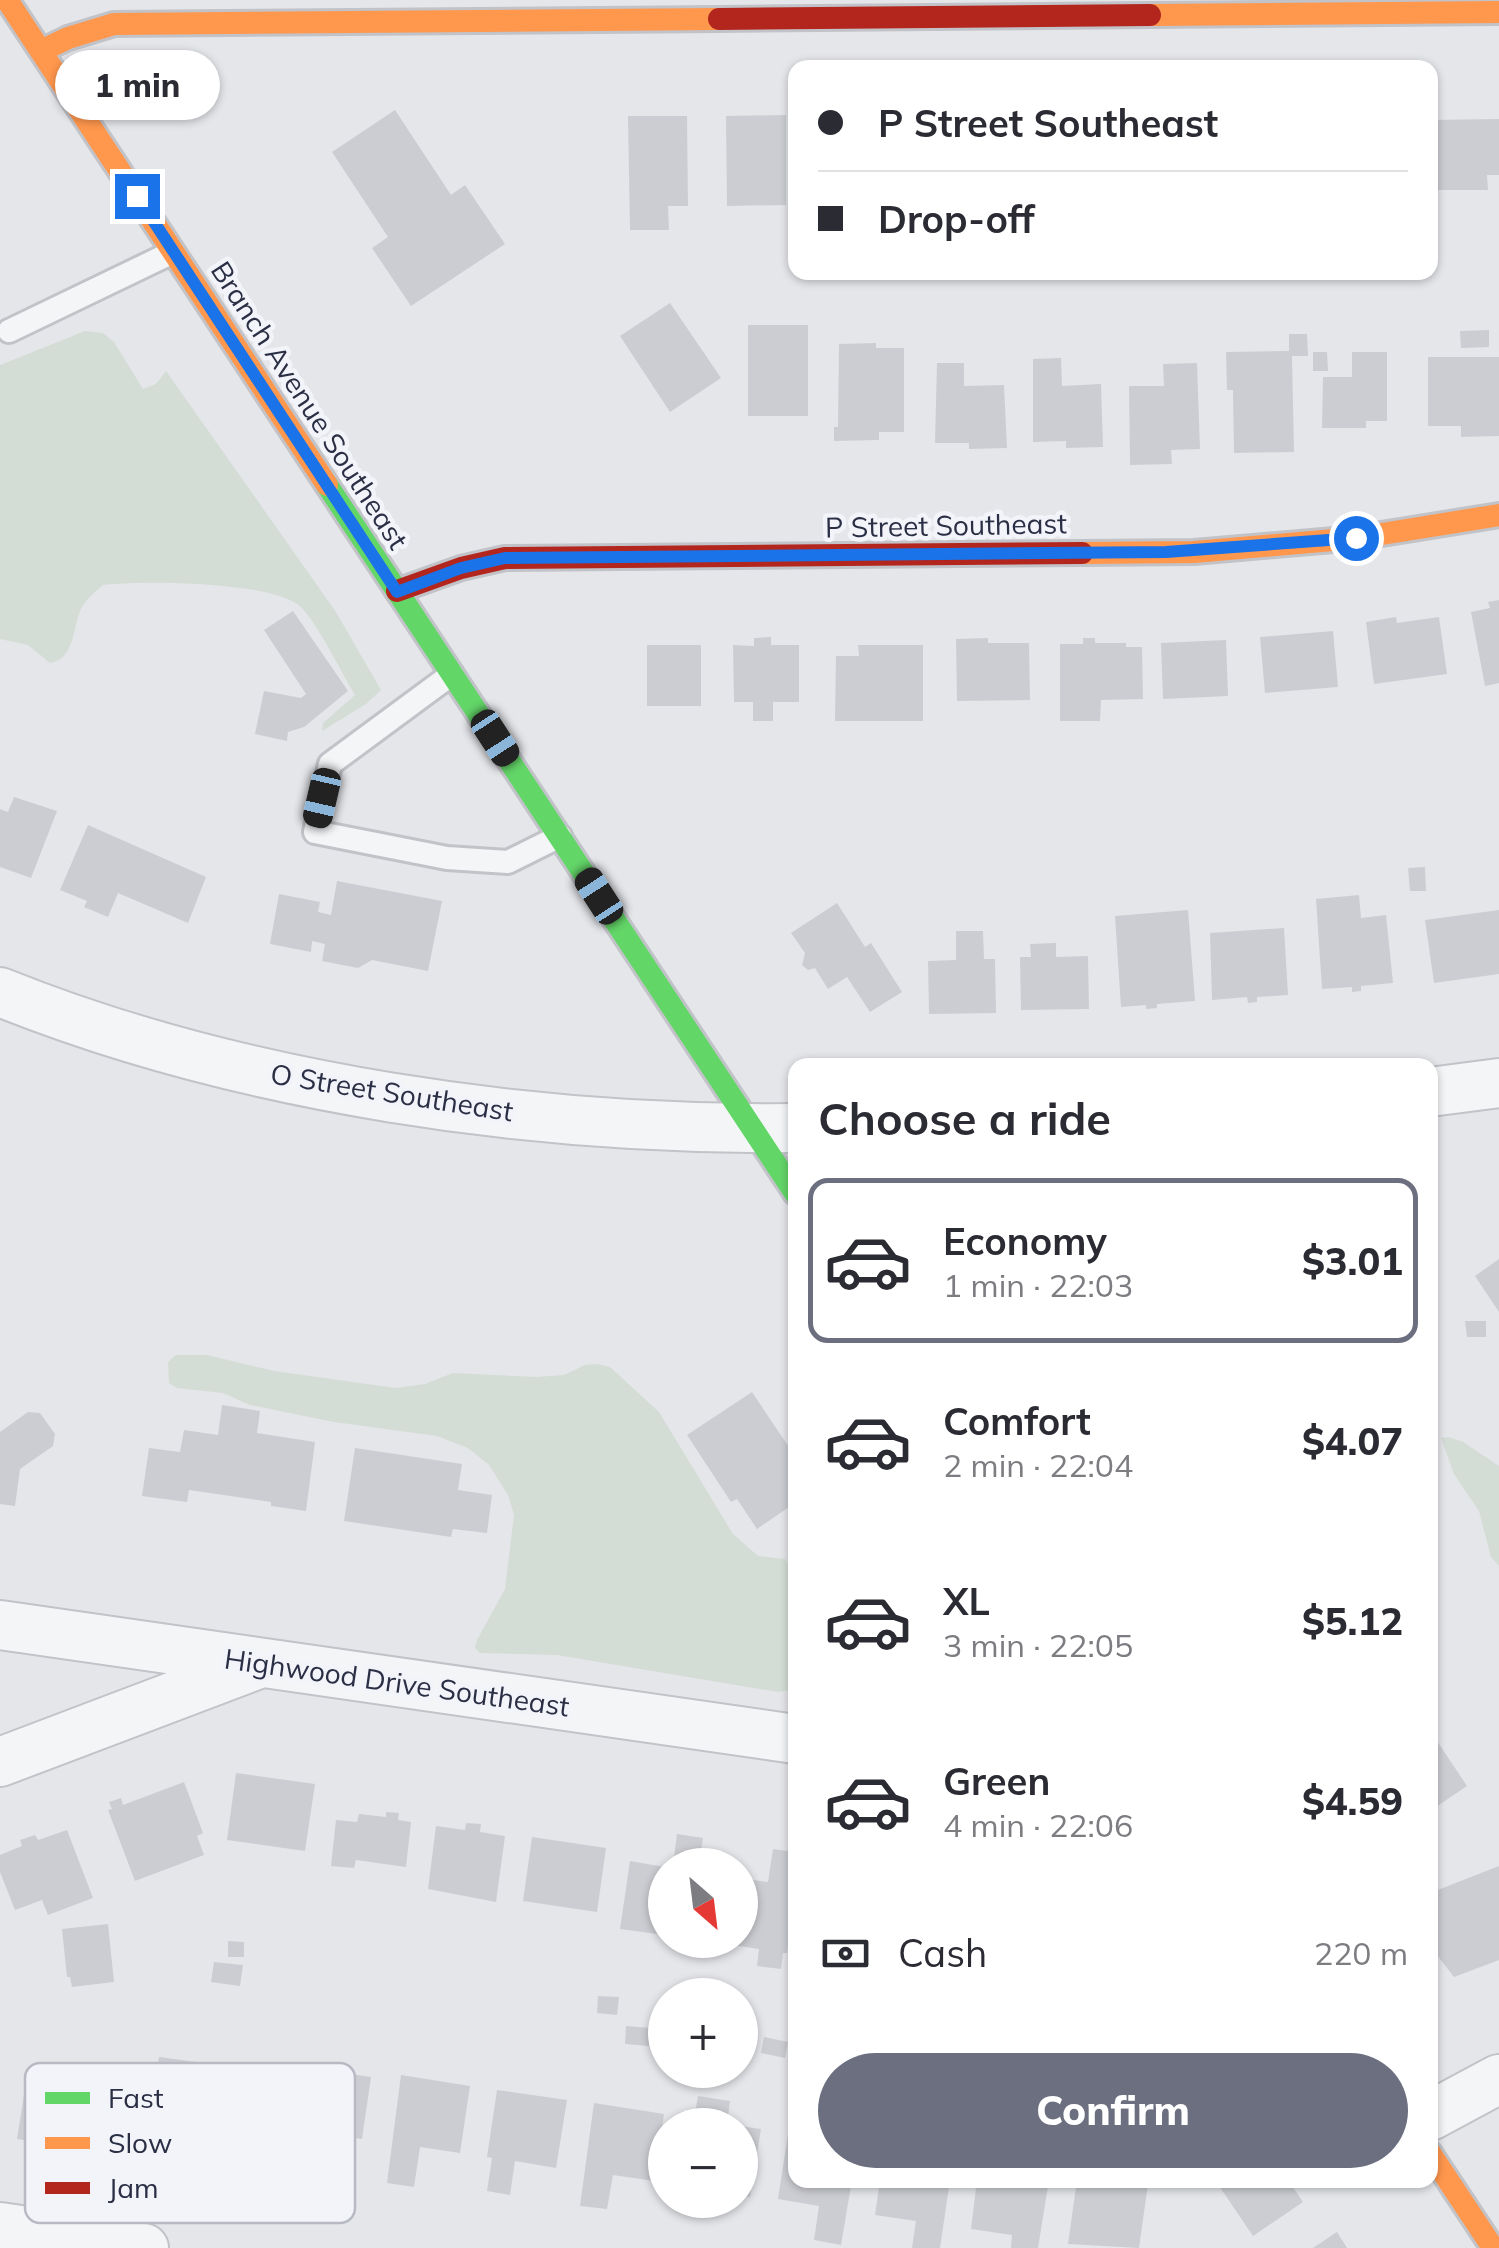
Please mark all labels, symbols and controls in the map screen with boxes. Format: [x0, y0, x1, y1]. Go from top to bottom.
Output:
callout: 1 min [54, 51, 220, 121]
text: 1 min [95, 65, 180, 105]
text: P Street Southeast [878, 99, 1218, 147]
route end [115, 174, 160, 219]
text: Drop-off [878, 195, 1035, 243]
street label: Branch Avenue Southeast [204, 255, 416, 556]
street label: P Street Southeast [825, 505, 1067, 545]
route start [1334, 516, 1379, 561]
car [466, 705, 524, 771]
car [301, 765, 343, 831]
car [570, 863, 628, 929]
street label: O Street Southeast [268, 1056, 516, 1128]
text: Choose a ride [818, 1090, 1111, 1146]
icon: car [823, 1216, 913, 1306]
text: Economy [943, 1217, 1107, 1265]
text: $3.01 [1302, 1237, 1403, 1285]
text: 1 min · 22:03 [943, 1265, 1133, 1305]
icon: car [823, 1396, 913, 1486]
text: Comfort [943, 1397, 1091, 1445]
text: $4.07 [1302, 1417, 1403, 1465]
text: 2 min · 22:04 [943, 1445, 1133, 1485]
icon: car [823, 1576, 913, 1666]
text: XL [943, 1577, 990, 1625]
text: $5.12 [1302, 1597, 1403, 1645]
text: 3 min · 22:05 [943, 1625, 1133, 1665]
street label: Highwood Drive Southeast [222, 1640, 572, 1724]
icon: car [823, 1756, 913, 1846]
text: Green [943, 1757, 1050, 1805]
text: $4.59 [1302, 1777, 1403, 1825]
text: 4 min · 22:06 [943, 1805, 1133, 1845]
north arrow [648, 1848, 758, 1958]
map controls [648, 1848, 758, 2218]
icon: cash [818, 1926, 873, 1981]
text: Cash [898, 1929, 987, 1977]
text: 220 m [1314, 1933, 1408, 1973]
button: + [648, 1978, 758, 2088]
button: Confirm [818, 2053, 1408, 2168]
legend [25, 2063, 355, 2223]
text: Fast [108, 2080, 164, 2115]
button: − [648, 2108, 758, 2218]
text: Slow [108, 2125, 172, 2160]
text: Jam [108, 2170, 159, 2205]

